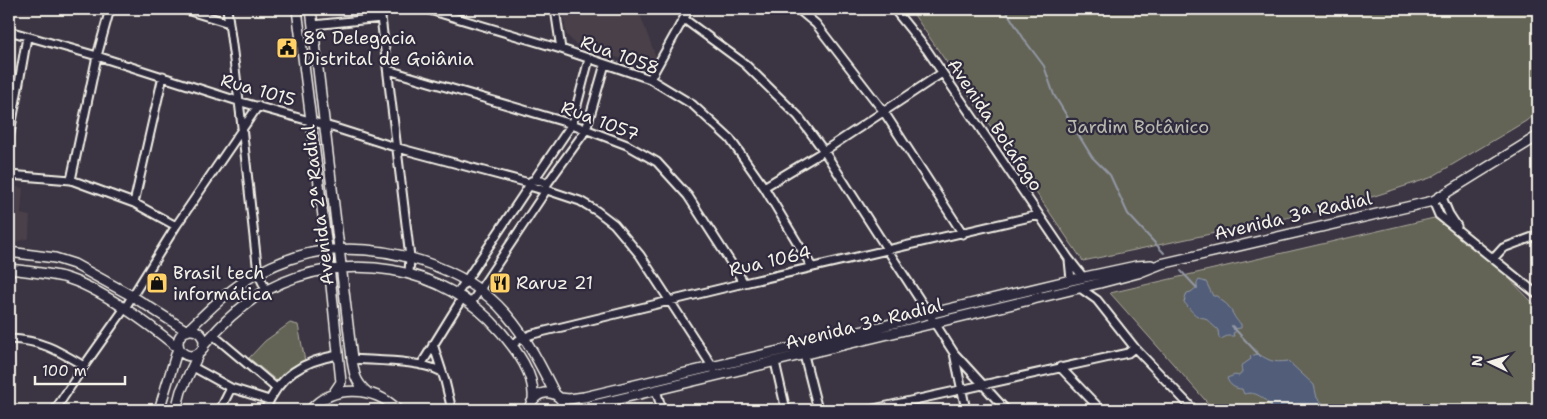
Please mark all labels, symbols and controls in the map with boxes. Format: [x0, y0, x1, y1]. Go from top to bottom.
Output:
place label: 8ª Delegacia Distrital de Goiânia [303, 26, 474, 71]
street label: Rua 1058 [577, 30, 663, 80]
public building icon: 8ª Delegacia Distrital de Goiânia [275, 36, 299, 60]
street label: Avenida Botafogo [942, 54, 1048, 196]
street label: Rua 1015 [218, 68, 298, 112]
street label: Rua 1057 [558, 95, 642, 147]
park label: Jardim Botânico [1067, 115, 1209, 139]
street label: Avenida 2ª Radial [296, 123, 340, 287]
street label: Avenida 3ª Radial [1212, 186, 1375, 246]
street label: Rua 1064 [727, 240, 813, 282]
place label: Brasil tech informática [173, 261, 272, 306]
shop icon: Brasil tech informática [145, 271, 169, 295]
restaurant icon: Raruz 21 [488, 271, 512, 295]
place label: Raruz 21 [516, 271, 593, 295]
street label: Avenida 3ª Radial [783, 293, 946, 355]
north arrow [1464, 336, 1514, 386]
scale bar [35, 354, 125, 386]
text: N [1468, 355, 1486, 367]
text: 100 m [42, 361, 87, 381]

